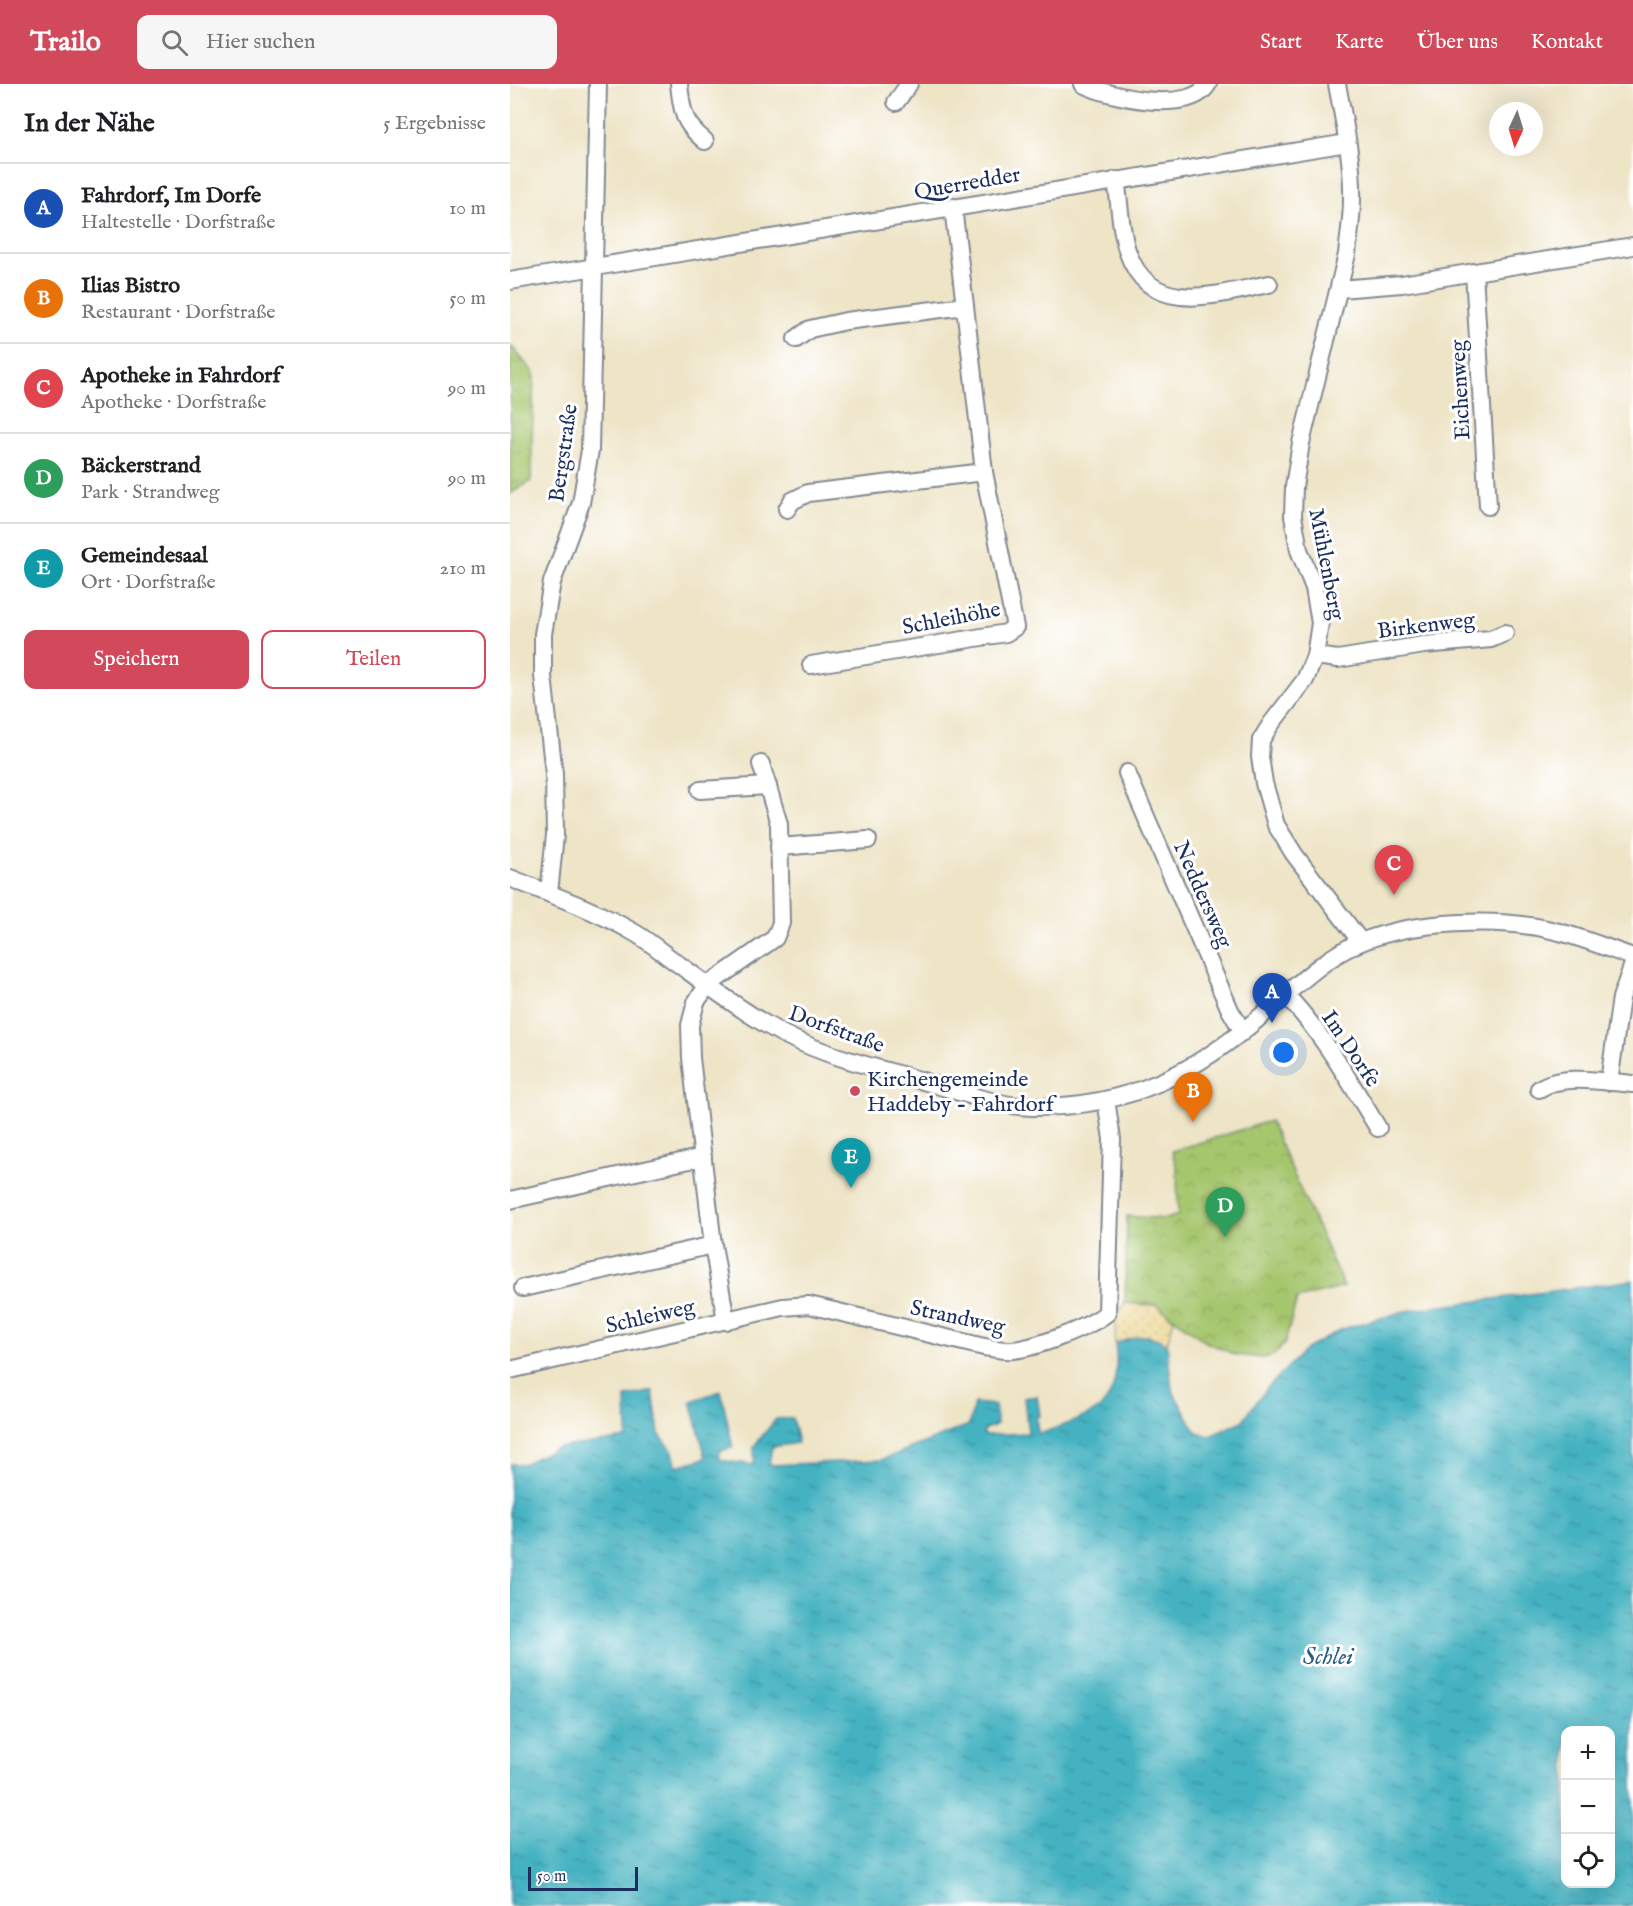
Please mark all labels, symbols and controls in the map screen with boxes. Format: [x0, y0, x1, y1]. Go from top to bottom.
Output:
search box [137, 15, 557, 69]
text: Trailo [30, 25, 101, 60]
icon: search [158, 26, 191, 59]
text: Hier suchen [206, 28, 315, 56]
text: Start [1260, 29, 1302, 56]
text: Karte [1335, 29, 1384, 56]
text: Über uns [1417, 29, 1498, 56]
text: Kontakt [1531, 29, 1603, 56]
north arrow [1489, 102, 1543, 156]
text: In der Nähe [24, 107, 155, 140]
text: 5 Ergebnisse [383, 111, 486, 136]
street label: Querredder [912, 161, 1023, 207]
text: Fahrdorf, Im Dorfe [81, 182, 261, 210]
text: A [37, 196, 50, 221]
text: 10 m [449, 196, 486, 221]
text: Haltestelle · Dorfstraße [81, 210, 275, 235]
text: Ilias Bistro [81, 272, 180, 300]
text: B [37, 286, 50, 311]
text: 50 m [449, 286, 486, 311]
text: Restaurant · Dorfstraße [81, 300, 276, 325]
street label: Eichenweg [1444, 338, 1478, 441]
text: Apotheke in Fahrdorf [81, 362, 280, 390]
text: C [36, 376, 51, 401]
text: 90 m [448, 376, 486, 401]
text: Apotheke · Dorfstraße [81, 390, 266, 415]
street label: Bergstraße [543, 402, 585, 504]
text: Bäckerstrand [81, 452, 201, 480]
text: D [35, 466, 52, 491]
text: 90 m [448, 466, 486, 491]
text: Park · Strandweg [81, 480, 220, 505]
street label: Mühlenberg [1302, 506, 1351, 624]
text: Gemeindesaal [81, 542, 208, 570]
text: E [37, 556, 50, 581]
text: 210 m [440, 556, 486, 581]
text: Ort · Dorfstraße [81, 570, 216, 595]
street label: Schleihöhe [900, 596, 1003, 642]
street label: Birkenweg [1376, 606, 1478, 646]
button: Speichern [24, 630, 249, 689]
button: Teilen [261, 630, 486, 689]
street label: Neddersweg [1166, 837, 1239, 954]
pin: C [1374, 846, 1414, 895]
pin: A [1252, 974, 1292, 1023]
street label: Dorfstraße [785, 1000, 888, 1060]
street label: Im Dorfe [1314, 1005, 1386, 1093]
your location [1269, 1038, 1298, 1067]
place label: Kirchengemeinde Haddeby - Fahrdorf [867, 1066, 1058, 1119]
pin: B [1174, 1072, 1212, 1122]
marker: Kirchengemeinde Haddeby - Fahrdorf [848, 1084, 862, 1098]
pin: E [832, 1138, 870, 1188]
pin: D [1206, 1188, 1244, 1237]
street label: Schleiweg [603, 1293, 699, 1341]
street label: Strandweg [908, 1294, 1009, 1342]
water label: Schlei [1303, 1642, 1355, 1673]
map controls [1561, 1726, 1615, 1888]
button: + [1561, 1726, 1615, 1780]
button: − [1561, 1780, 1615, 1834]
button: locate [1561, 1834, 1615, 1888]
scale bar [528, 1864, 638, 1892]
text: 50 m [537, 1867, 566, 1887]

